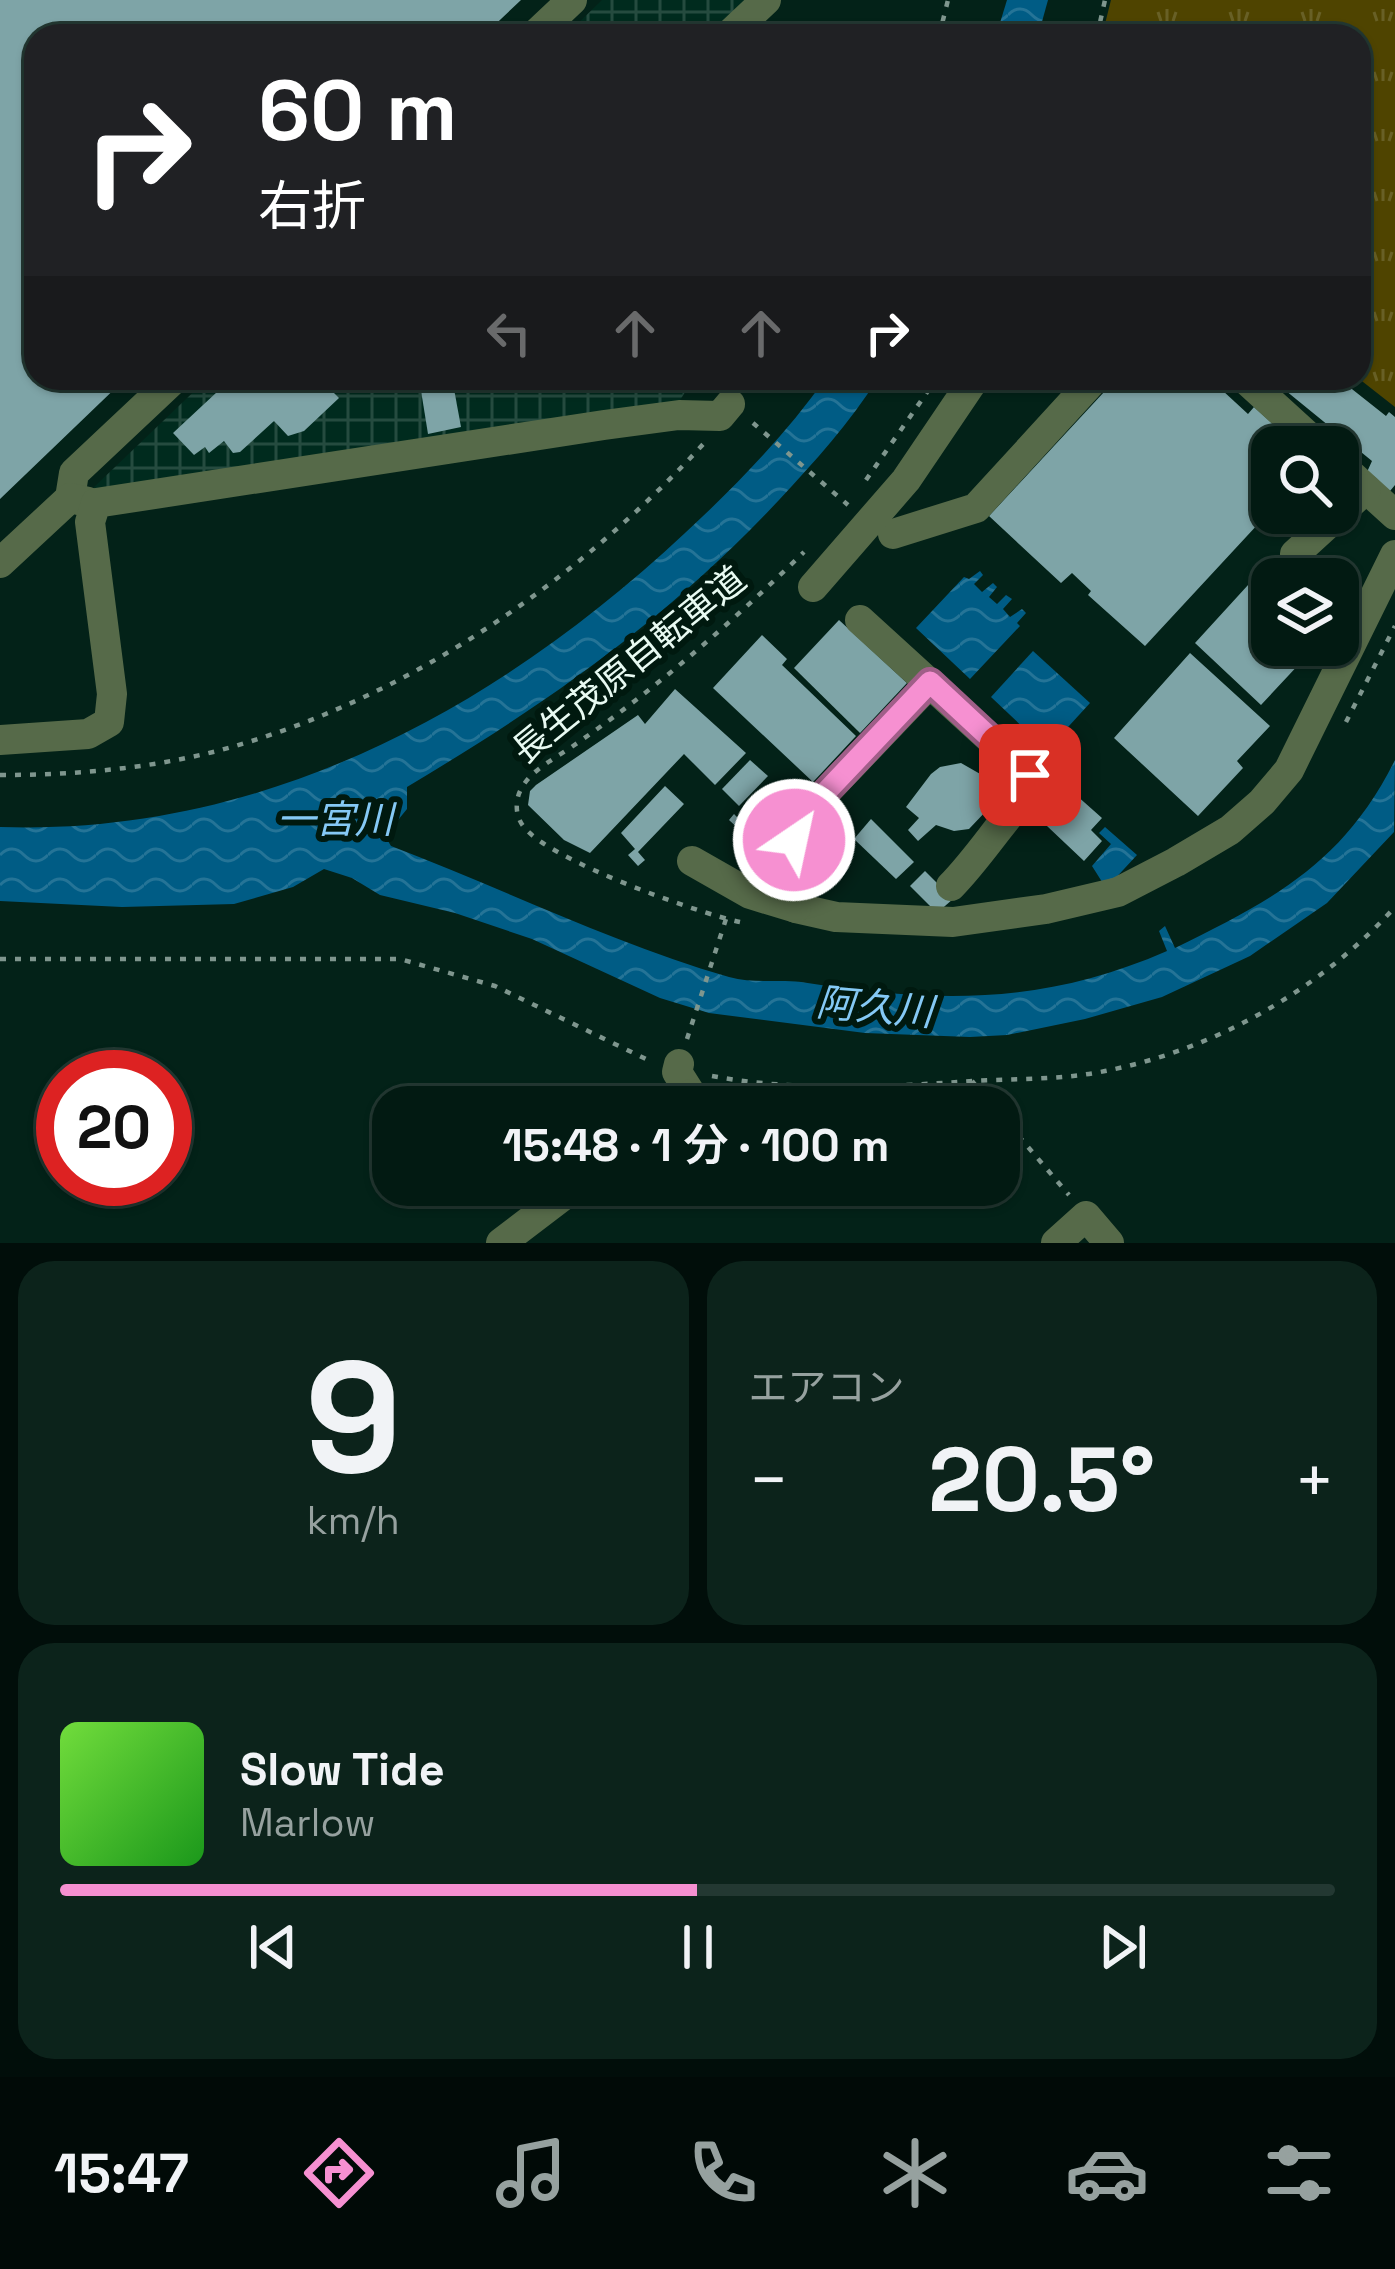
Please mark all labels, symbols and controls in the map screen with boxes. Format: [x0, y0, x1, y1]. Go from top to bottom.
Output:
text: 60 m [258, 57, 457, 165]
icon: right [60, 72, 216, 228]
text: 右折 [258, 172, 366, 241]
icon: left [476, 300, 542, 366]
icon: ahead [602, 300, 668, 366]
icon: ahead [728, 300, 794, 366]
icon: right [854, 300, 920, 366]
map controls [1251, 426, 1359, 666]
button: search [1251, 426, 1359, 534]
street label: 長生茂原自転車道 [503, 556, 755, 774]
button: layers [1251, 558, 1359, 666]
pin [979, 724, 1081, 826]
icon: arrive [997, 742, 1063, 808]
position arrow [731, 777, 857, 903]
water label: 一宮川 [276, 795, 397, 844]
water label: 阿久川 [815, 977, 939, 1037]
speed limit sign: 20 [36, 1050, 192, 1206]
text: 15:48 · 1 分 · 100 m [502, 1117, 890, 1174]
text: 9 [305, 1318, 401, 1518]
text: エアコン [749, 1363, 905, 1412]
text: 20.5° [928, 1422, 1155, 1537]
text: − [749, 1438, 789, 1522]
text: + [1294, 1438, 1335, 1522]
text: km/h [307, 1496, 400, 1545]
text: Slow Tide [240, 1741, 445, 1798]
text: Marlow [240, 1798, 375, 1847]
icon: previous [240, 1914, 306, 1980]
icon: pause [665, 1914, 731, 1980]
icon: next [1090, 1914, 1156, 1980]
icon: directions [297, 2131, 381, 2215]
icon: music [489, 2131, 573, 2215]
icon: phone [681, 2131, 765, 2215]
icon: climate [873, 2131, 957, 2215]
icon: car [1065, 2131, 1149, 2215]
icon: filters [1257, 2131, 1341, 2215]
text: 15:47 [54, 2139, 189, 2208]

